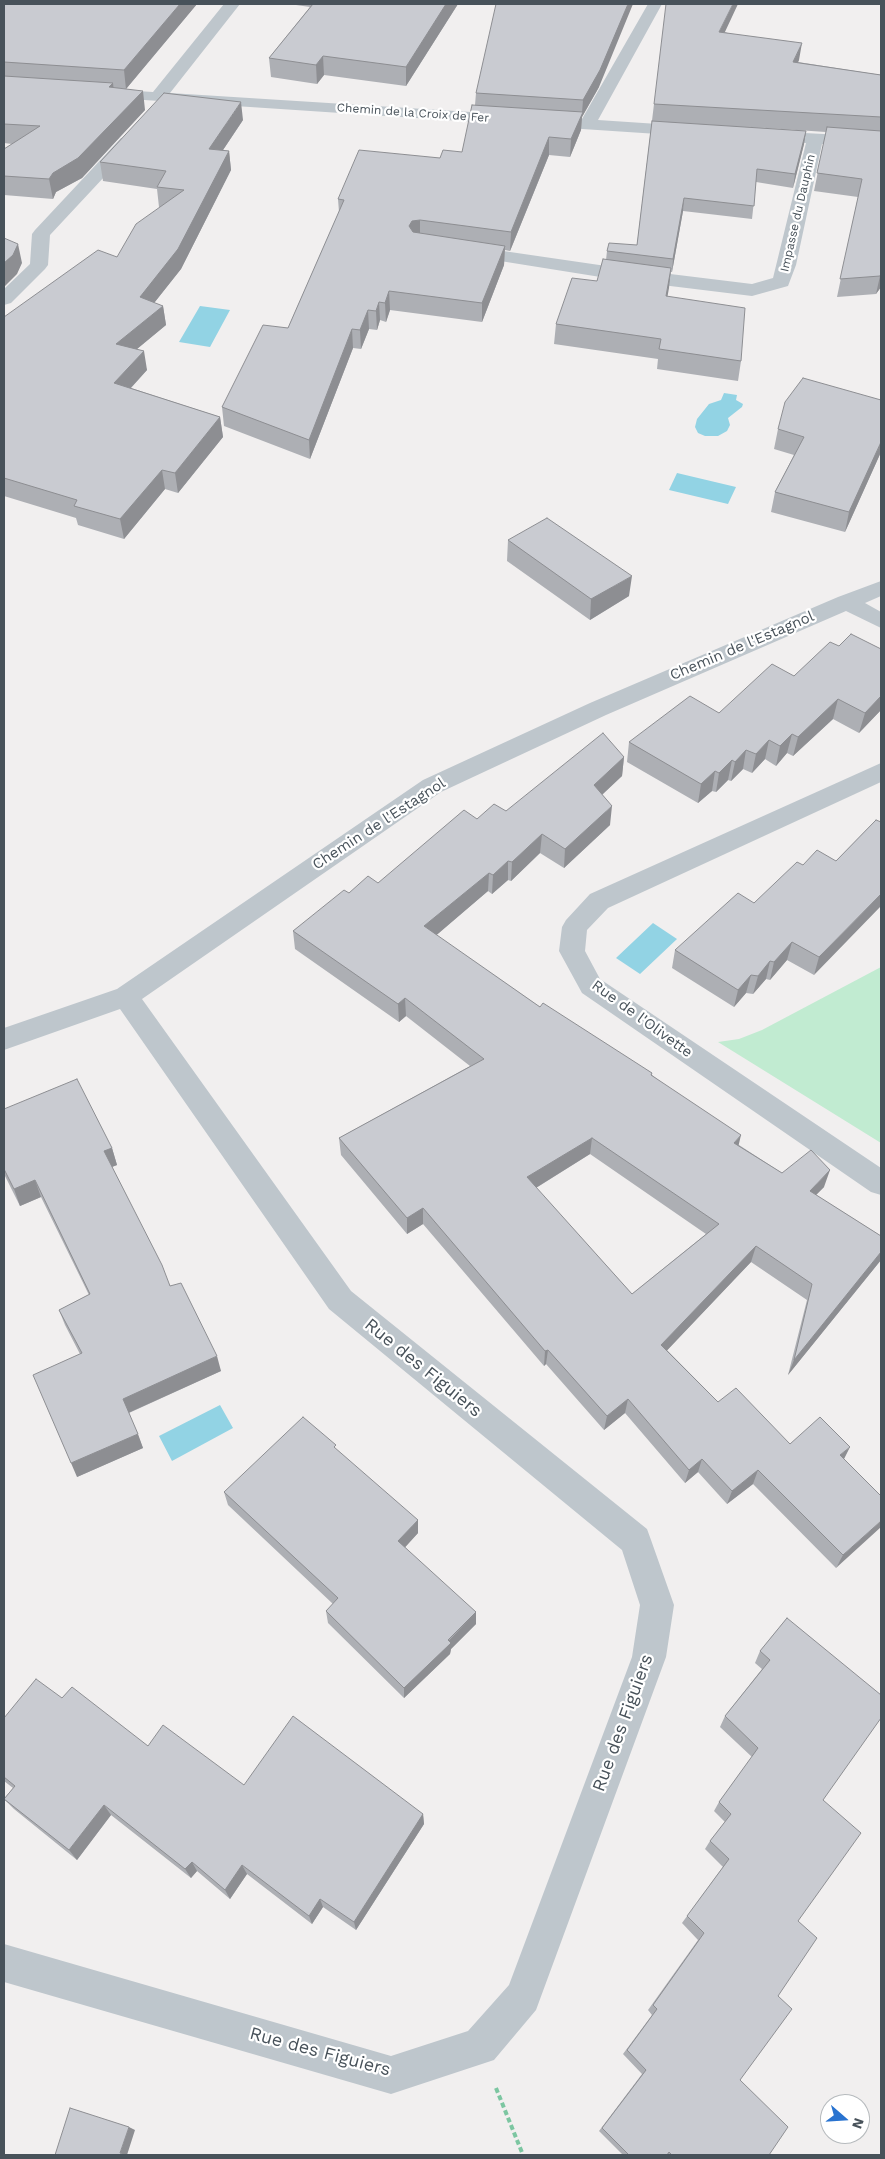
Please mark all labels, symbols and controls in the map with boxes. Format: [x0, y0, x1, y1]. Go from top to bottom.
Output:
street label: Chemin de la Croix de Fer [336, 100, 490, 126]
street label: Impasse du Dauphin [777, 153, 819, 273]
street label: Chemin de l'Estagnol [667, 607, 817, 685]
street label: Chemin de l'Estagnol [309, 774, 449, 874]
street label: Rue de l'Olivette [588, 976, 696, 1062]
street label: Rue des Figuiers [360, 1314, 486, 1422]
street label: Rue des Figuiers [588, 1651, 658, 1795]
street label: Rue des Figuiers [247, 2023, 393, 2081]
north arrow [820, 2094, 870, 2144]
text: N [849, 2116, 867, 2131]

